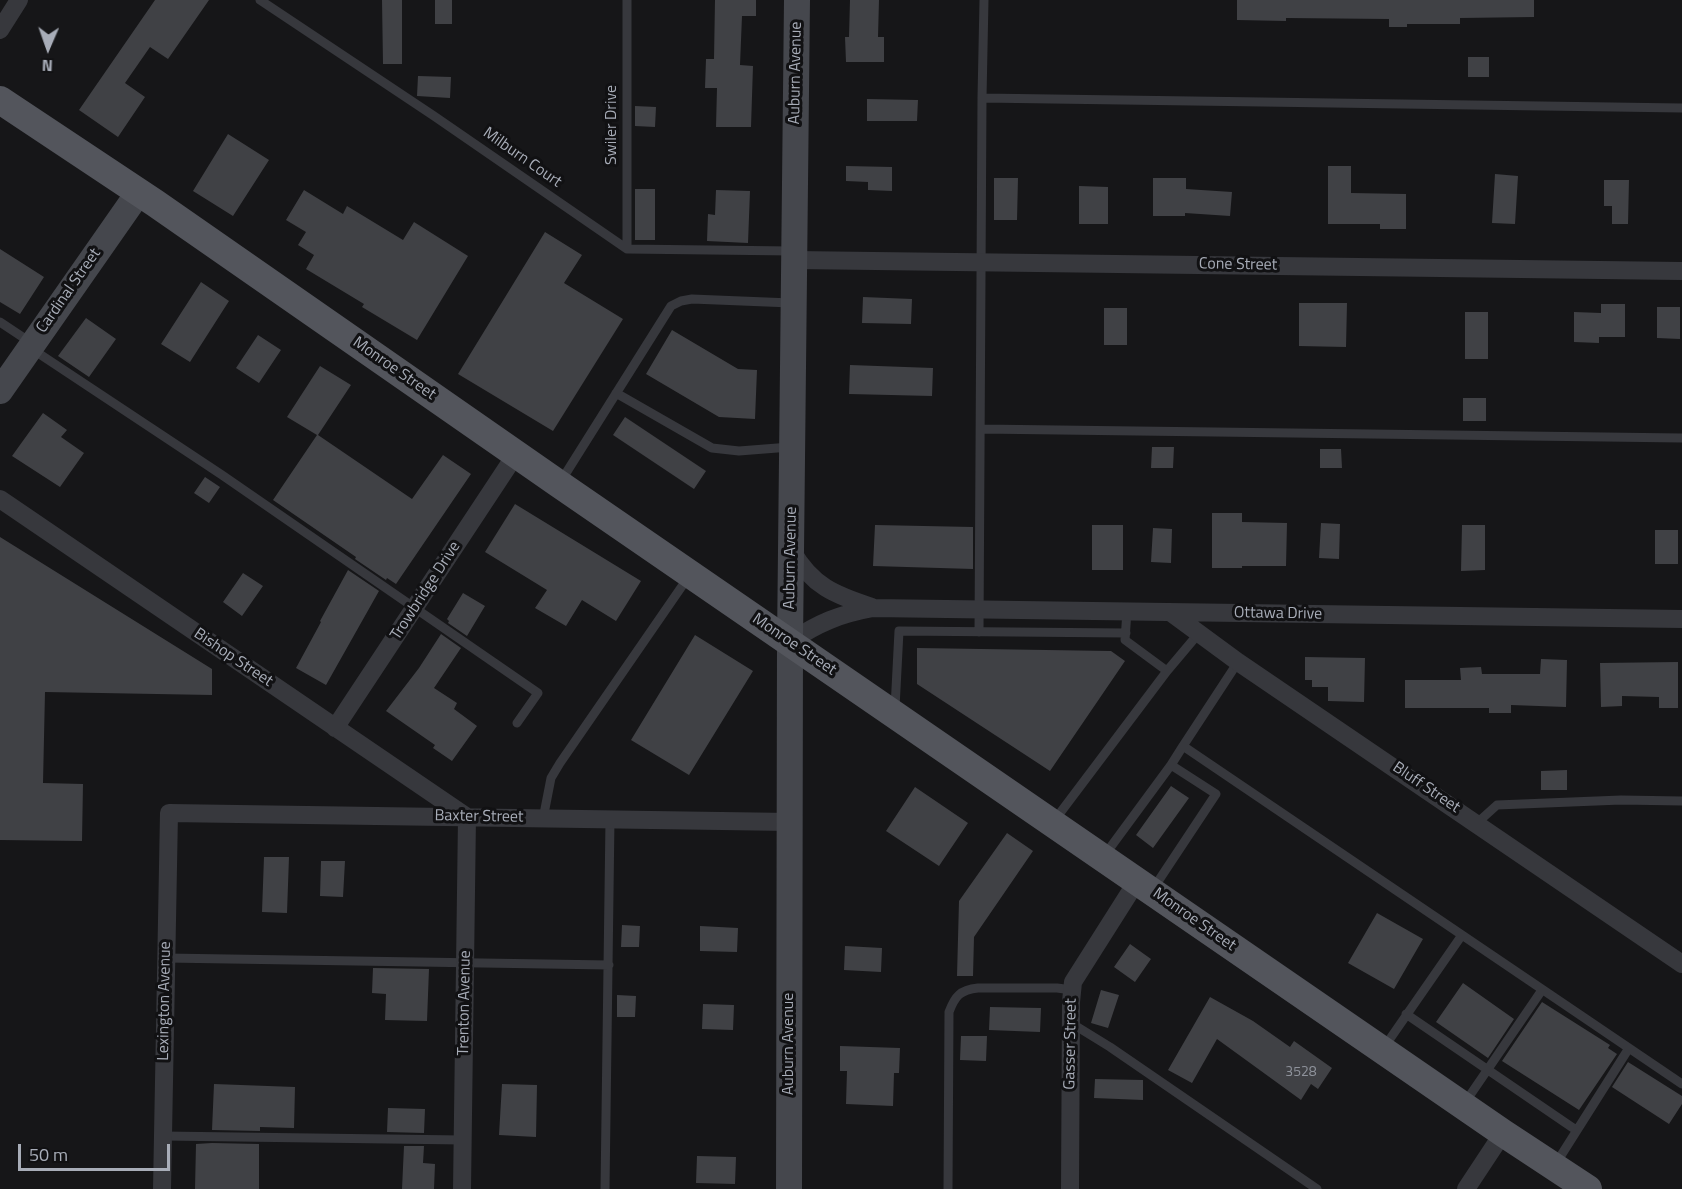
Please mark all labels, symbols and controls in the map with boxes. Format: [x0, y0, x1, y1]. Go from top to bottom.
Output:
north arrow [18, 18, 78, 78]
street label: Auburn Avenue [786, 22, 806, 124]
text: N [41, 54, 53, 78]
street label: Swiler Drive [602, 85, 622, 165]
street label: Milburn Court [479, 124, 565, 192]
street label: Cardinal Street [33, 245, 105, 337]
street label: Cone Street [1199, 255, 1277, 275]
street label: Monroe Street [349, 333, 439, 405]
street label: Auburn Avenue [781, 507, 801, 609]
street label: Trowbridge Drive [387, 538, 465, 644]
street label: Ottawa Drive [1234, 604, 1322, 624]
street label: Monroe Street [748, 610, 840, 680]
street label: Bishop Street [190, 625, 276, 691]
street label: Bluff Street [1389, 758, 1463, 818]
street label: Baxter Street [434, 807, 524, 827]
street label: Monroe Street [1149, 884, 1239, 956]
street label: Lexington Avenue [154, 941, 176, 1061]
street label: Trenton Avenue [454, 950, 476, 1056]
street label: Auburn Avenue [779, 993, 799, 1095]
street label: Gasser Street [1061, 998, 1081, 1090]
house number: 3528 [1285, 1065, 1317, 1081]
scale bar [21, 1132, 172, 1170]
text: 50 m [29, 1141, 68, 1168]

